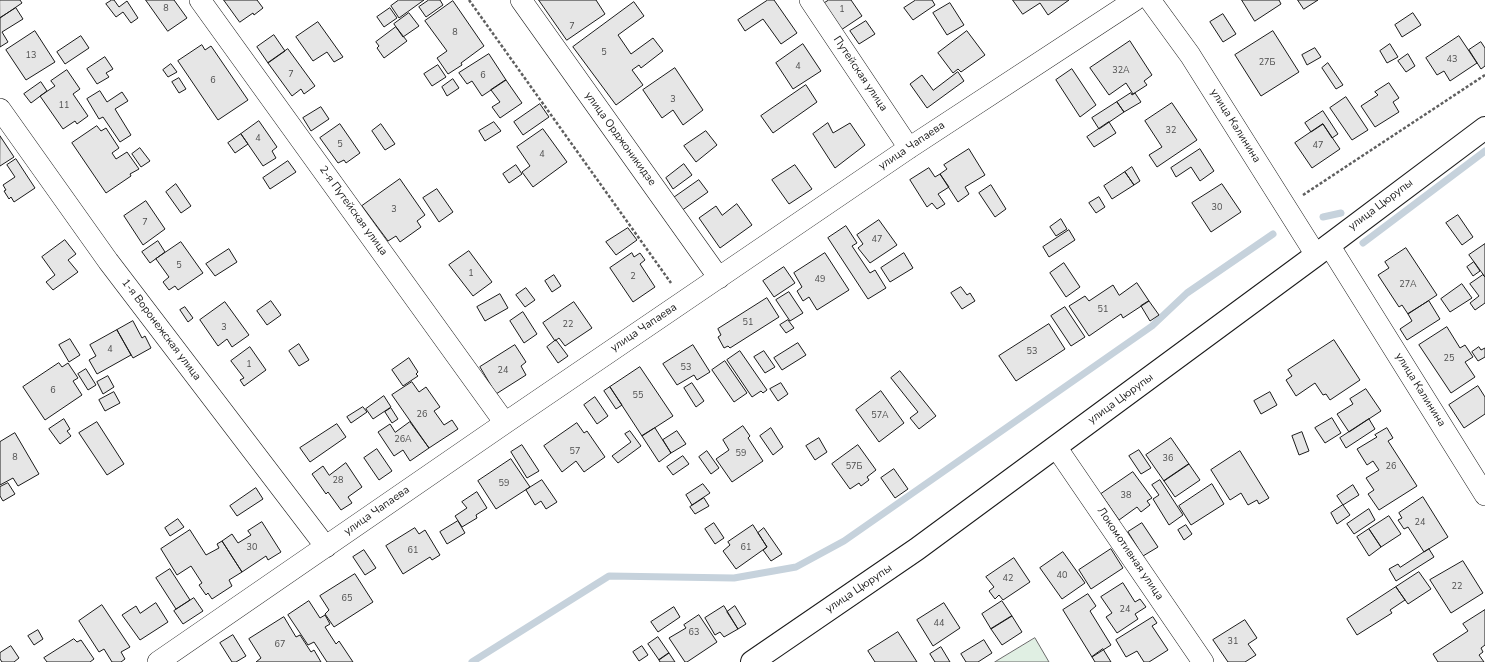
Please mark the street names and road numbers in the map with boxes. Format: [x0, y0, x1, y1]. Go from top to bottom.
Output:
street label: Путейская улица [830, 34, 890, 114]
street label: улица Калинина [1207, 87, 1263, 165]
street label: улица Орджоникидзе [581, 89, 659, 189]
street label: улица Чапаева [876, 119, 948, 173]
street label: 2-я Путейская улица [316, 164, 390, 258]
street label: улица Цюрупы [1346, 176, 1416, 234]
street label: 1-я Воронежская улица [118, 277, 204, 383]
street label: улица Чапаева [608, 301, 680, 355]
street label: улица Калинина [1392, 351, 1448, 429]
street label: улица Цюрупы [1086, 371, 1156, 427]
street label: улица Чапаева [342, 483, 412, 539]
street label: Локомотивная улица [1094, 505, 1166, 603]
street label: улица Цюрупы [823, 562, 895, 616]

